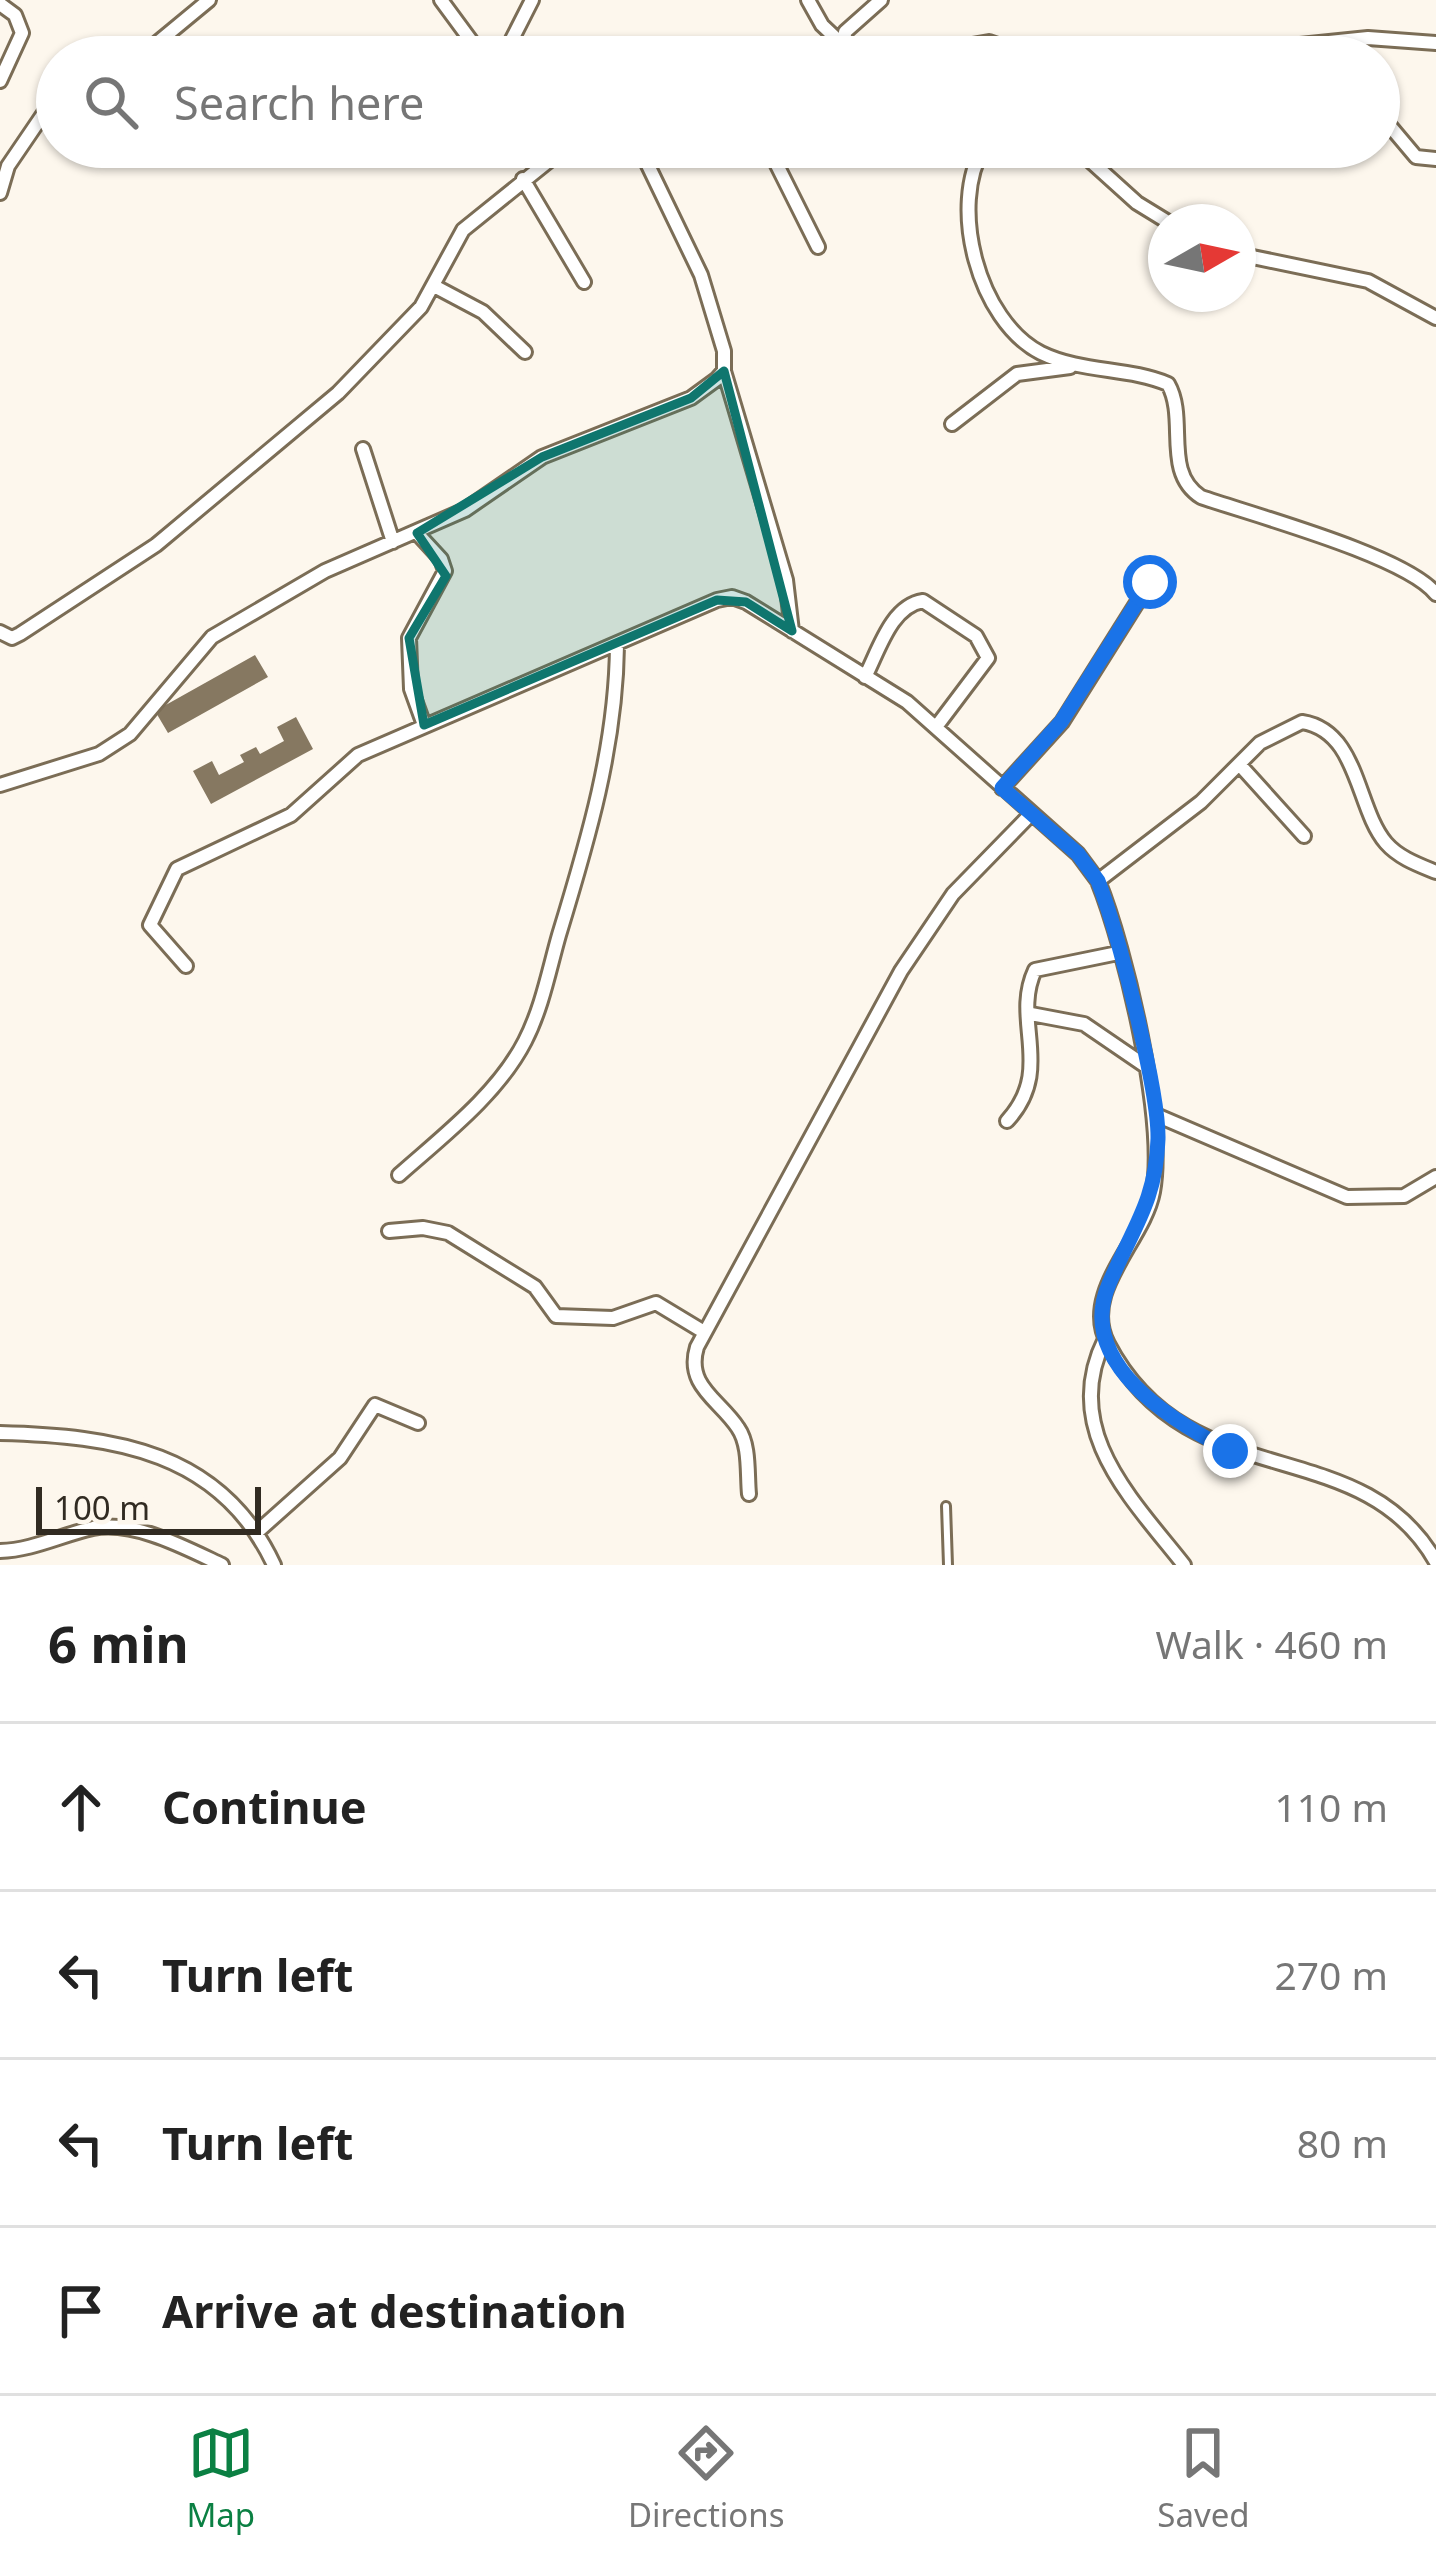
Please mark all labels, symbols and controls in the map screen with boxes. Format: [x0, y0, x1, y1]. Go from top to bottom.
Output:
search box [36, 36, 1400, 168]
icon: search [78, 69, 144, 135]
text: Search here [174, 72, 424, 133]
north arrow [1148, 204, 1256, 312]
route start [1123, 555, 1177, 609]
route end [1203, 1424, 1257, 1478]
scale bar [36, 1481, 261, 1534]
text: 100 m [54, 1485, 150, 1530]
text: 6 min [48, 1608, 189, 1678]
text: Walk · 460 m [1155, 1617, 1388, 1670]
icon: ahead [48, 1774, 114, 1840]
text: Continue [162, 1776, 367, 1837]
text: 110 m [1274, 1780, 1388, 1833]
icon: left [48, 1942, 114, 2008]
text: Turn left [162, 1944, 353, 2005]
text: 270 m [1274, 1948, 1388, 2001]
icon: left [48, 2110, 114, 2176]
text: Turn left [162, 2112, 353, 2173]
text: 80 m [1297, 2116, 1388, 2169]
icon: arrive [48, 2278, 114, 2344]
text: Arrive at destination [162, 2280, 627, 2341]
tab: Map [186, 2420, 255, 2537]
tab: Directions [628, 2420, 785, 2537]
tab: Saved [1157, 2420, 1250, 2537]

